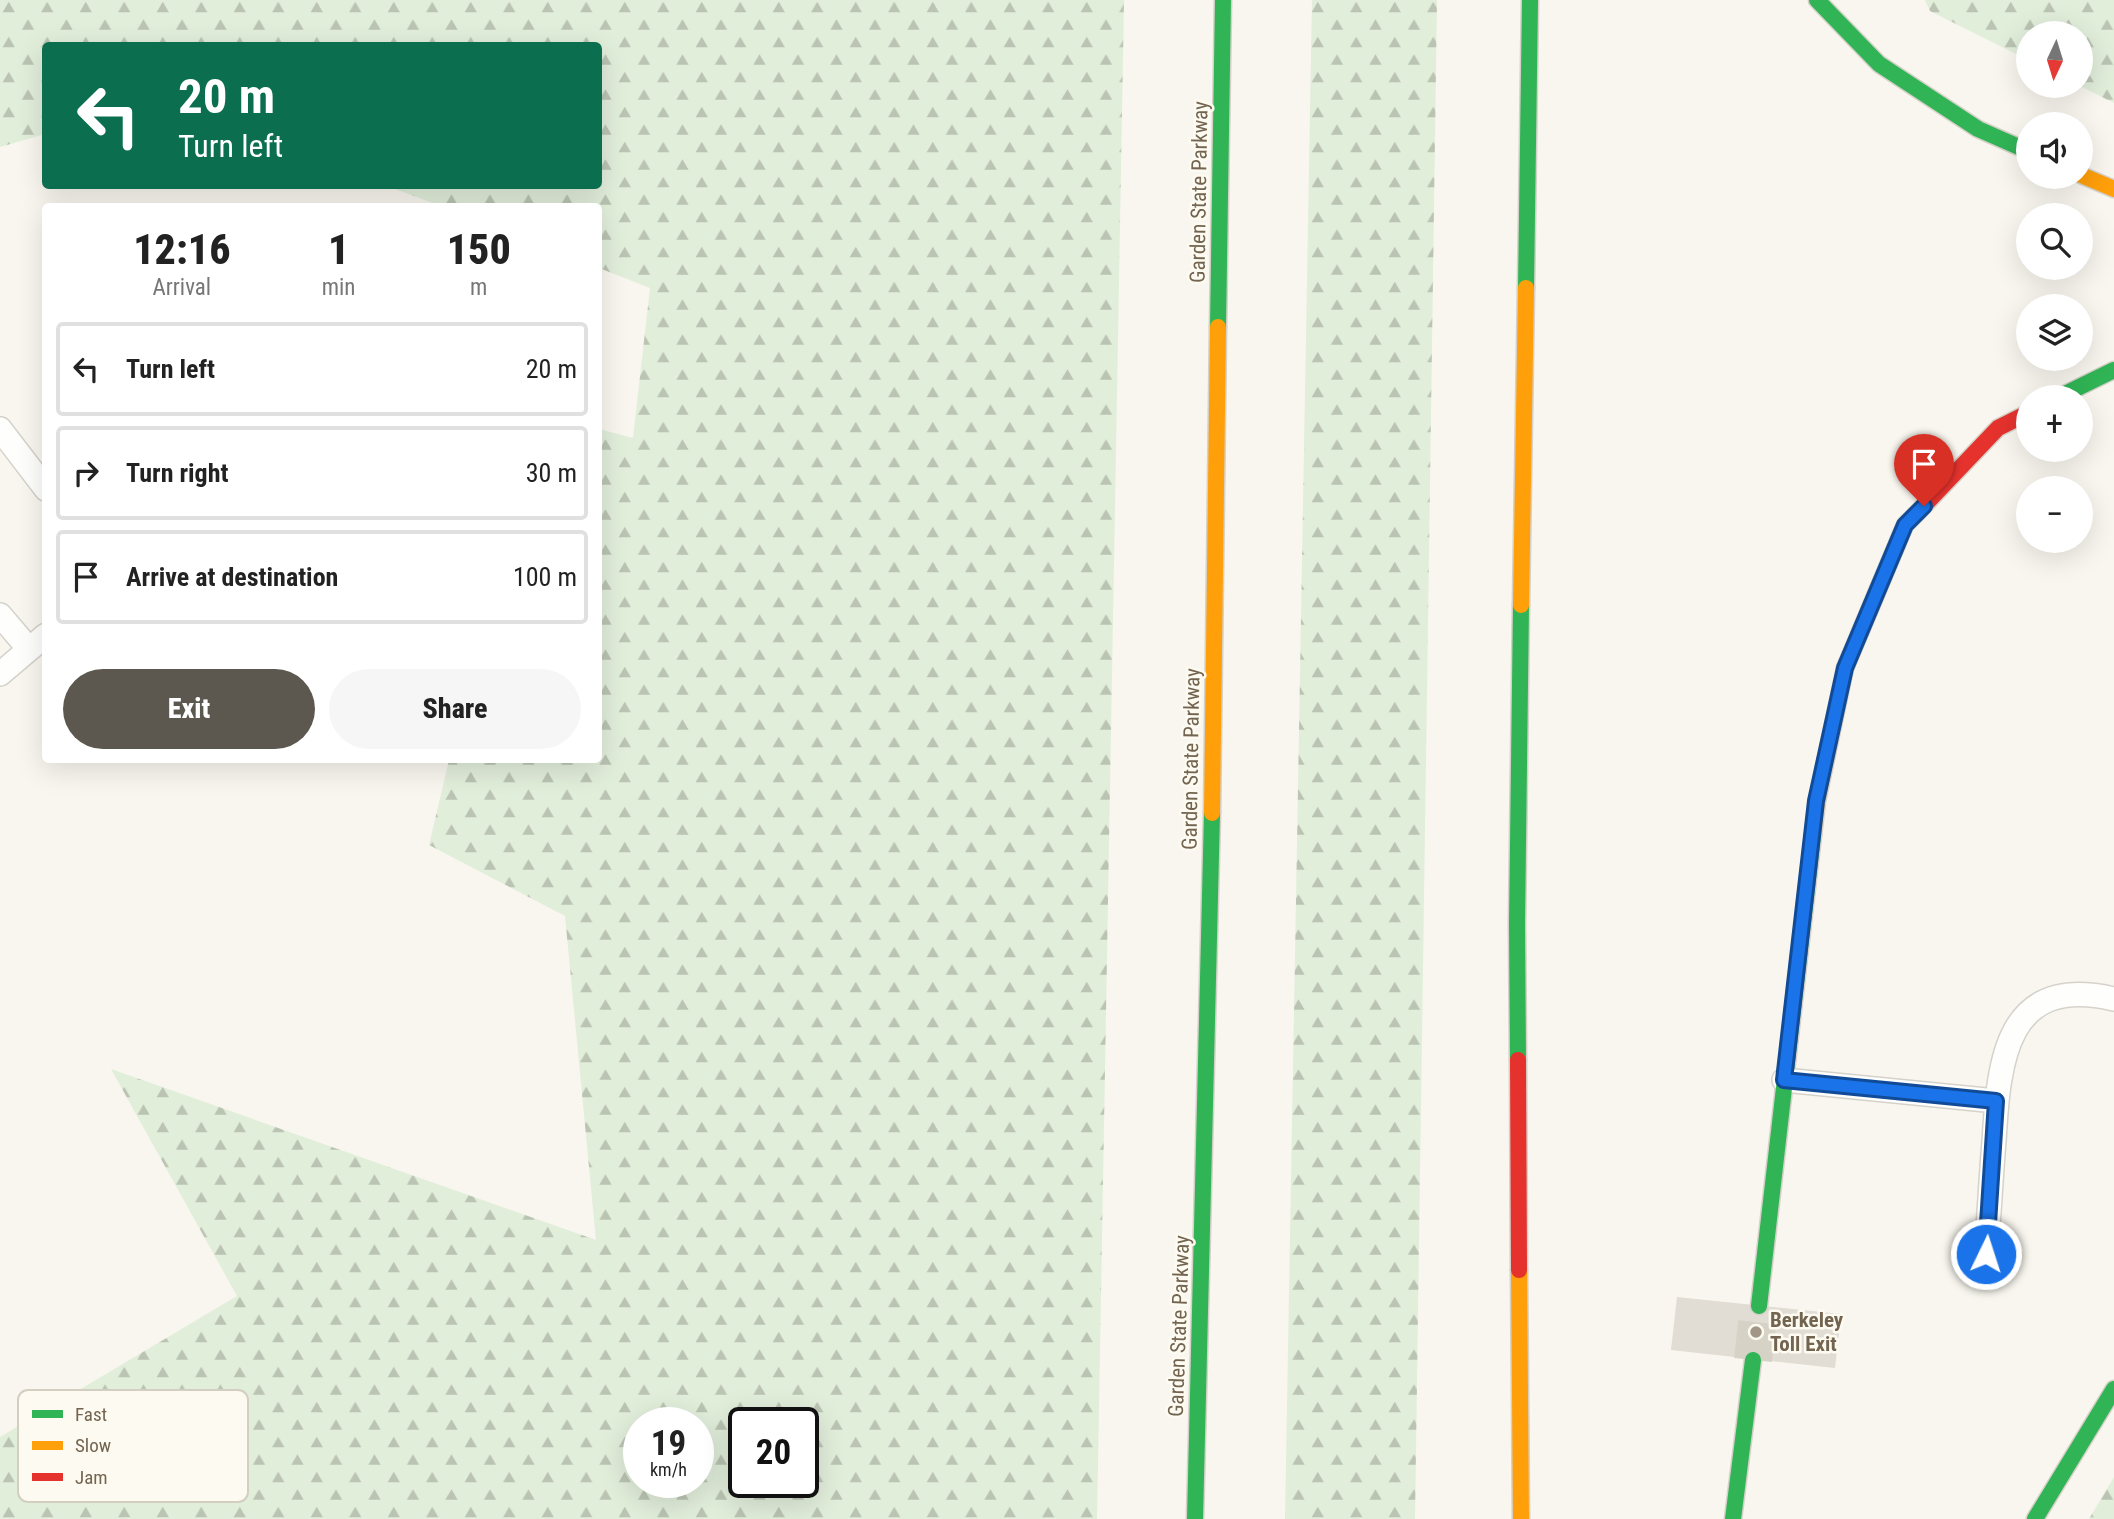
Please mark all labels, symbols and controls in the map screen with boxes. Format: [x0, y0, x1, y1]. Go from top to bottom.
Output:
north arrow [2016, 21, 2093, 98]
map controls [2016, 21, 2093, 553]
text: 20 m [178, 68, 275, 125]
icon: left [63, 70, 154, 161]
street label: Garden State Parkway [1185, 101, 1213, 283]
button: sound [2016, 112, 2093, 189]
text: Turn left [178, 127, 283, 165]
button: search [2016, 203, 2093, 280]
text: 12:16 [133, 225, 230, 274]
text: 1 [328, 225, 349, 274]
text: 150 [447, 225, 511, 274]
text: Arrival [153, 274, 211, 301]
text: min [322, 274, 355, 301]
text: m [470, 274, 487, 301]
button: layers [2016, 294, 2093, 371]
icon: left [67, 350, 105, 388]
text: Turn left [126, 354, 215, 384]
text: 20 m [526, 354, 577, 384]
button: + [2016, 385, 2093, 462]
pin [1894, 434, 1954, 506]
icon: arrive [1905, 445, 1943, 483]
icon: right [67, 454, 105, 492]
text: Turn right [126, 458, 228, 488]
text: 30 m [526, 458, 577, 488]
button: − [2016, 476, 2093, 553]
icon: arrive [67, 558, 105, 596]
text: Arrive at destination [126, 562, 338, 592]
text: 100 m [513, 562, 577, 592]
street label: Garden State Parkway [1177, 668, 1205, 850]
button: Exit [63, 669, 315, 749]
button: Share [329, 669, 581, 749]
position arrow [1949, 1217, 2023, 1291]
street label: Garden State Parkway [1164, 1235, 1194, 1417]
place label: Berkeley Toll Exit [1770, 1308, 1844, 1356]
marker: Berkeley Toll Exit [1748, 1324, 1764, 1340]
legend [18, 1390, 248, 1502]
text: Fast [75, 1403, 107, 1426]
speed limit sign: 20 [728, 1407, 819, 1498]
text: 19 [651, 1423, 686, 1464]
text: Slow [75, 1434, 111, 1457]
text: km/h [650, 1459, 687, 1480]
text: Jam [75, 1466, 108, 1489]

